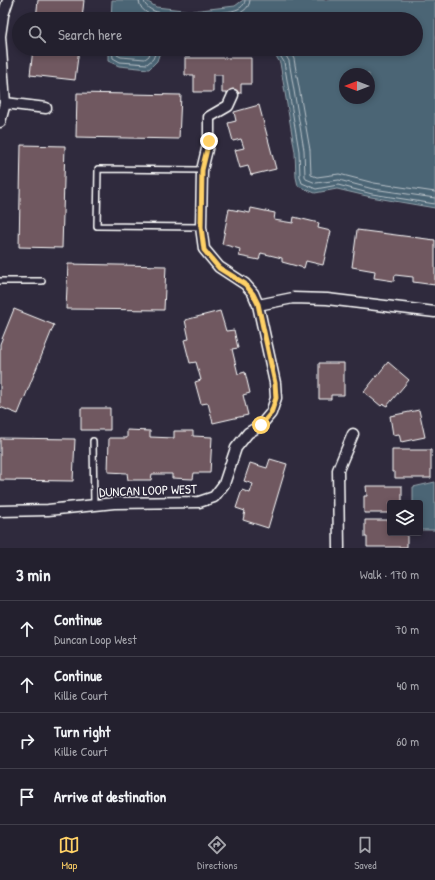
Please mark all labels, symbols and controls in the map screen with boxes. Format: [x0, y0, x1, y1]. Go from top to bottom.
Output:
search box [12, 12, 423, 56]
icon: search [26, 23, 48, 45]
text: Search here [58, 24, 122, 45]
north arrow [339, 68, 375, 104]
route end [200, 132, 218, 150]
route start [252, 416, 270, 434]
street label: DUNCAN LOOP WEST [99, 479, 198, 501]
map controls [387, 500, 423, 536]
button: layers [387, 500, 423, 536]
text: 3 min [16, 563, 51, 586]
text: Walk · 170 m [360, 565, 419, 583]
text: Continue [54, 609, 102, 630]
icon: ahead [16, 618, 38, 640]
text: 70 m [395, 620, 419, 638]
text: Duncan Loop West [54, 630, 137, 648]
text: Continue [54, 665, 102, 686]
icon: ahead [16, 674, 38, 696]
text: 40 m [396, 676, 419, 694]
text: Killie Court [54, 686, 107, 704]
text: Turn right [54, 721, 110, 742]
icon: right [16, 730, 38, 752]
text: 60 m [396, 732, 419, 750]
text: Killie Court [54, 742, 107, 760]
icon: arrive [16, 786, 38, 808]
text: Arrive at destination [54, 786, 166, 807]
tab: Map [58, 834, 80, 872]
tab: Directions [197, 834, 238, 872]
tab: Saved [354, 834, 377, 872]

